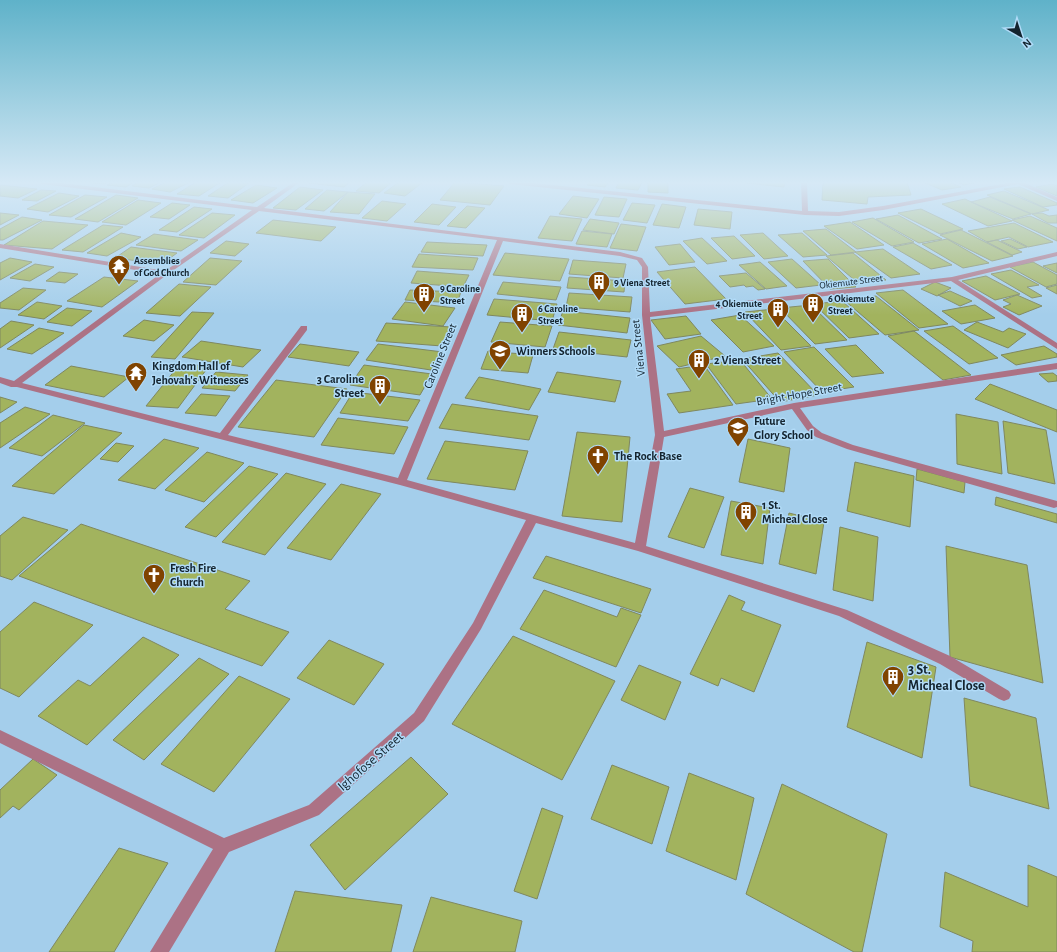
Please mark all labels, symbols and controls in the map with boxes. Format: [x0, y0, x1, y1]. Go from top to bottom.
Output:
north arrow [1001, 16, 1041, 56]
text: N [1021, 37, 1033, 50]
temple icon: Assemblies of God Church [106, 253, 132, 286]
place label: Assemblies of God Church [134, 256, 189, 278]
building icon: 9 Viena Street [586, 269, 612, 302]
street label: Okiemute Street [819, 273, 884, 291]
place label: 9 Viena Street [614, 278, 670, 288]
building icon: 9 Caroline Street [411, 281, 437, 314]
place label: 9 Caroline Street [440, 284, 480, 306]
building icon: 6 Okiemute Street [800, 291, 826, 324]
place label: 6 Okiemute Street [828, 294, 875, 316]
building icon: 4 Okiemute Street [765, 296, 791, 329]
place label: 4 Okiemute Street [715, 299, 763, 321]
building icon: 6 Caroline Street [509, 301, 535, 334]
place label: 6 Caroline Street [538, 304, 578, 326]
street label: Viena Street [629, 319, 647, 377]
street label: Caroline Street [421, 321, 459, 390]
school or university icon: Winners Schools [487, 338, 513, 371]
place label: Winners Schools [516, 345, 596, 357]
building icon: 2 Viena Street [686, 347, 712, 380]
place label: 2 Viena Street [714, 354, 781, 366]
temple icon: Kingdom Hall of Jehovah's Witnesses [123, 360, 149, 393]
place label: Kingdom Hall of Jehovah's Witnesses [152, 360, 249, 386]
place label: 3 Caroline Street [317, 373, 364, 399]
building icon: 3 Caroline Street [367, 373, 393, 406]
street label: Bright Hope Street [755, 381, 843, 407]
school or university icon: Future Glory School [725, 415, 751, 448]
place label: Future Glory School [754, 415, 813, 442]
church icon: The Rock Base [585, 443, 611, 476]
place label: The Rock Base [614, 450, 682, 462]
building icon: 1 St. Micheal Close [733, 499, 759, 532]
place label: 1 St. Micheal Close [762, 499, 828, 525]
church icon: Fresh Fire Church [141, 562, 167, 595]
place label: Fresh Fire Church [170, 562, 217, 588]
place label: 3 St. Micheal Close [908, 663, 985, 693]
building icon: 3 St. Micheal Close [880, 664, 906, 697]
street label: Ighofose Street [335, 729, 407, 794]

